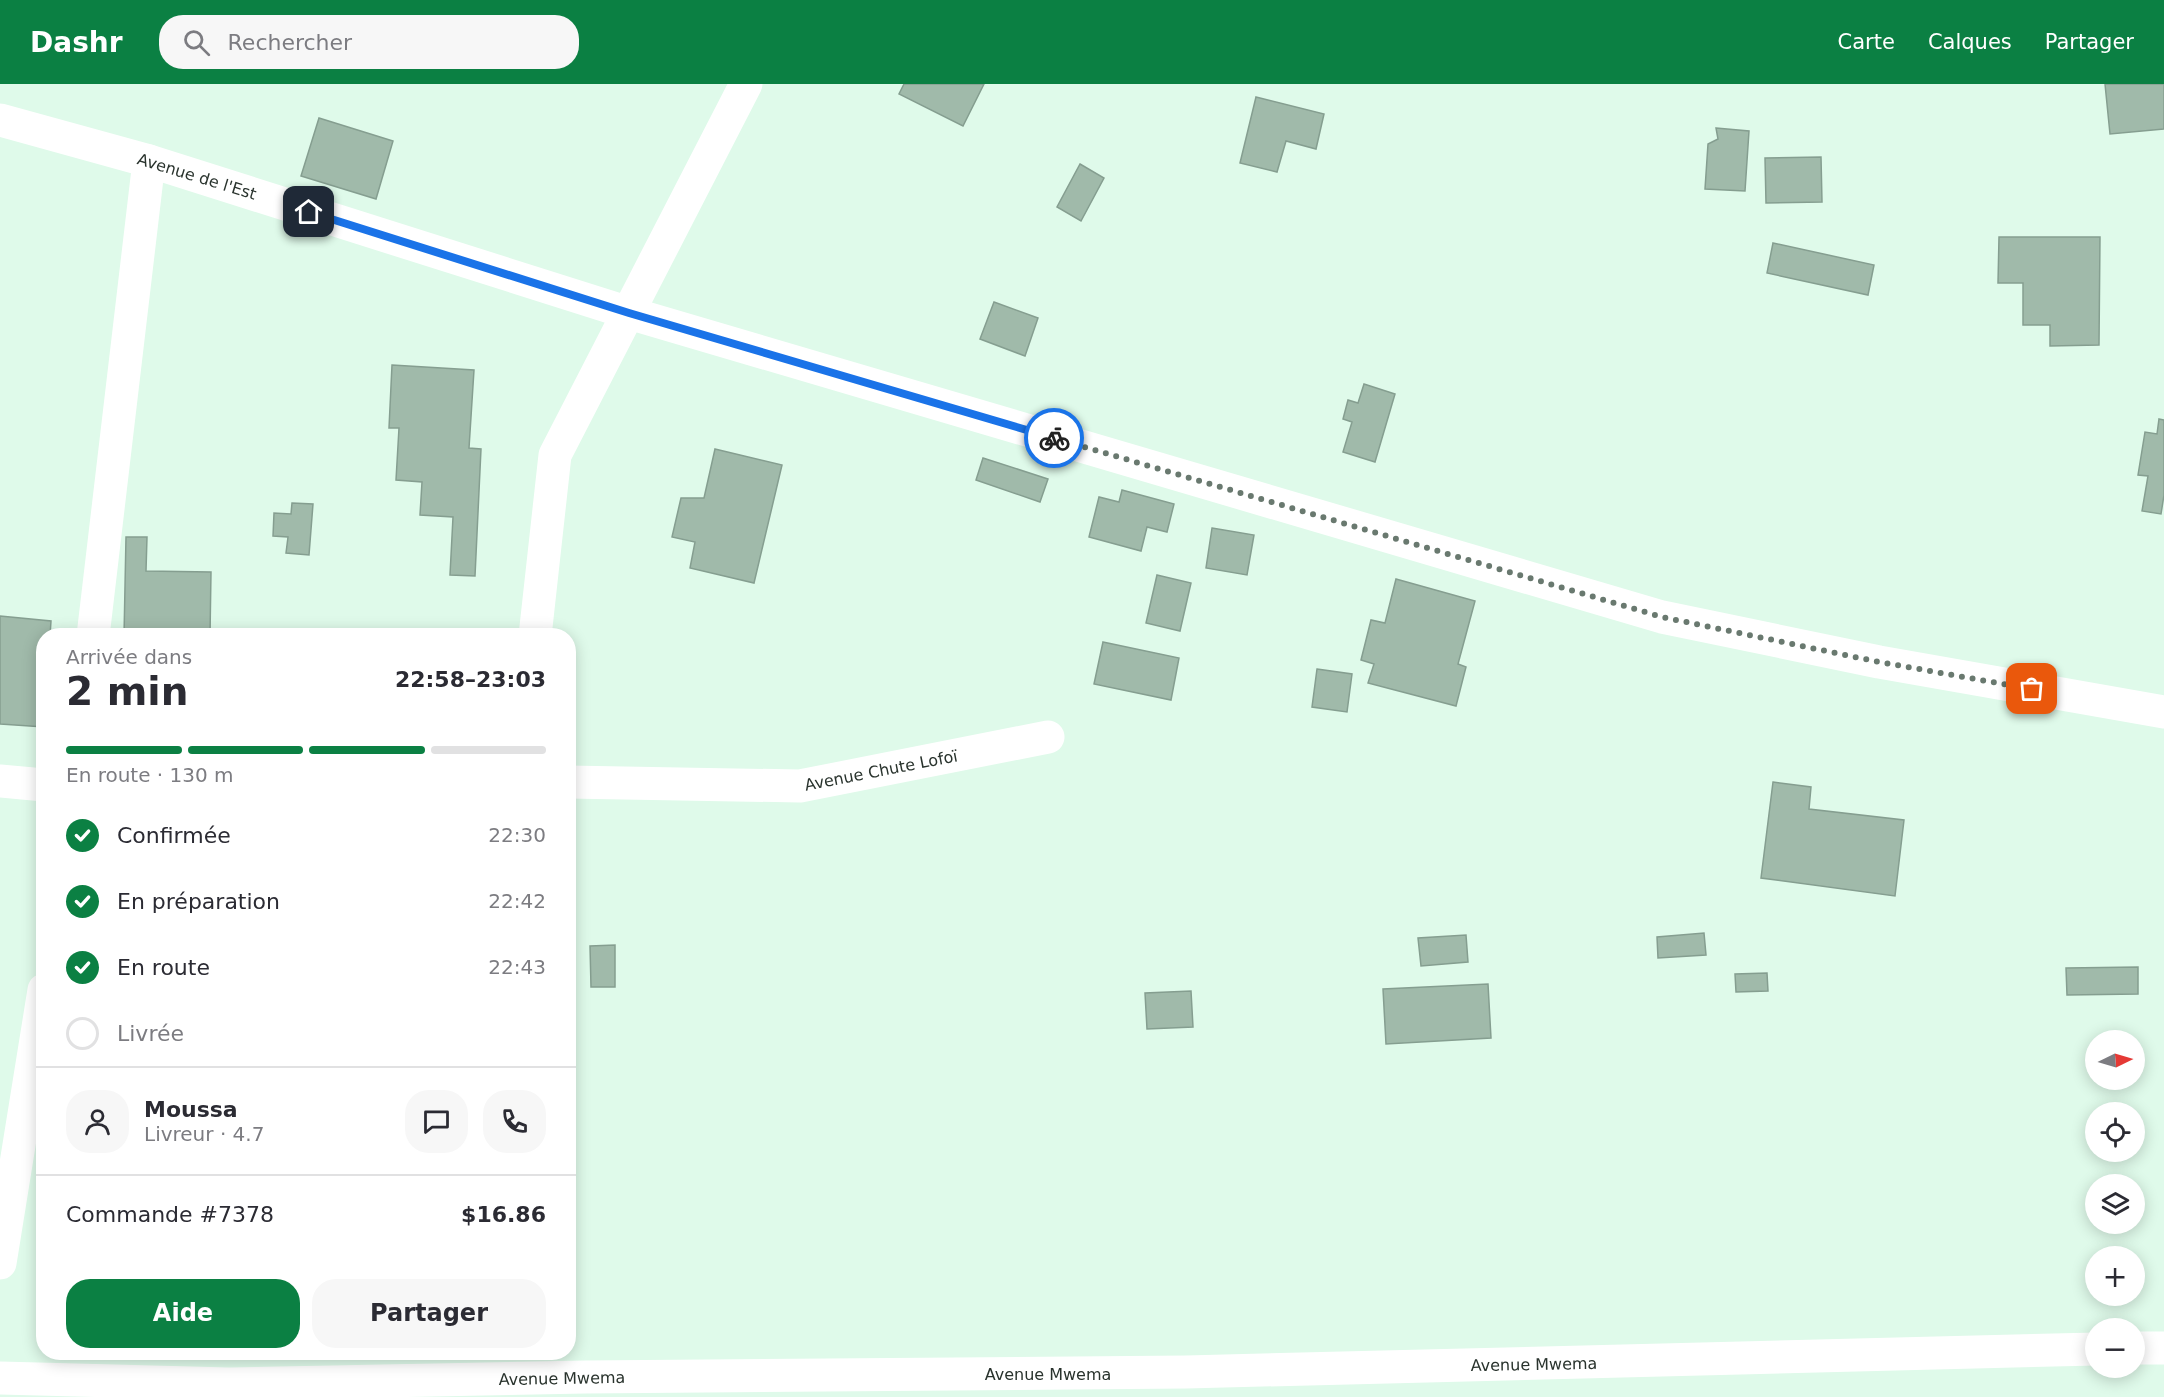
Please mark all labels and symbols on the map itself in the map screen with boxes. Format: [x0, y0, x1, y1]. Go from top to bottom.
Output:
street label: Avenue de l'Est [135, 149, 259, 204]
pin [283, 186, 334, 237]
courier [1024, 408, 1084, 468]
pin [2006, 663, 2057, 714]
street label: Avenue Chute Lofoï [803, 746, 960, 795]
north arrow [2085, 1030, 2145, 1090]
street label: Avenue Mwema [1471, 1354, 1597, 1375]
street label: Avenue Mwema [985, 1365, 1111, 1384]
street label: Avenue Mwema [499, 1368, 625, 1389]

